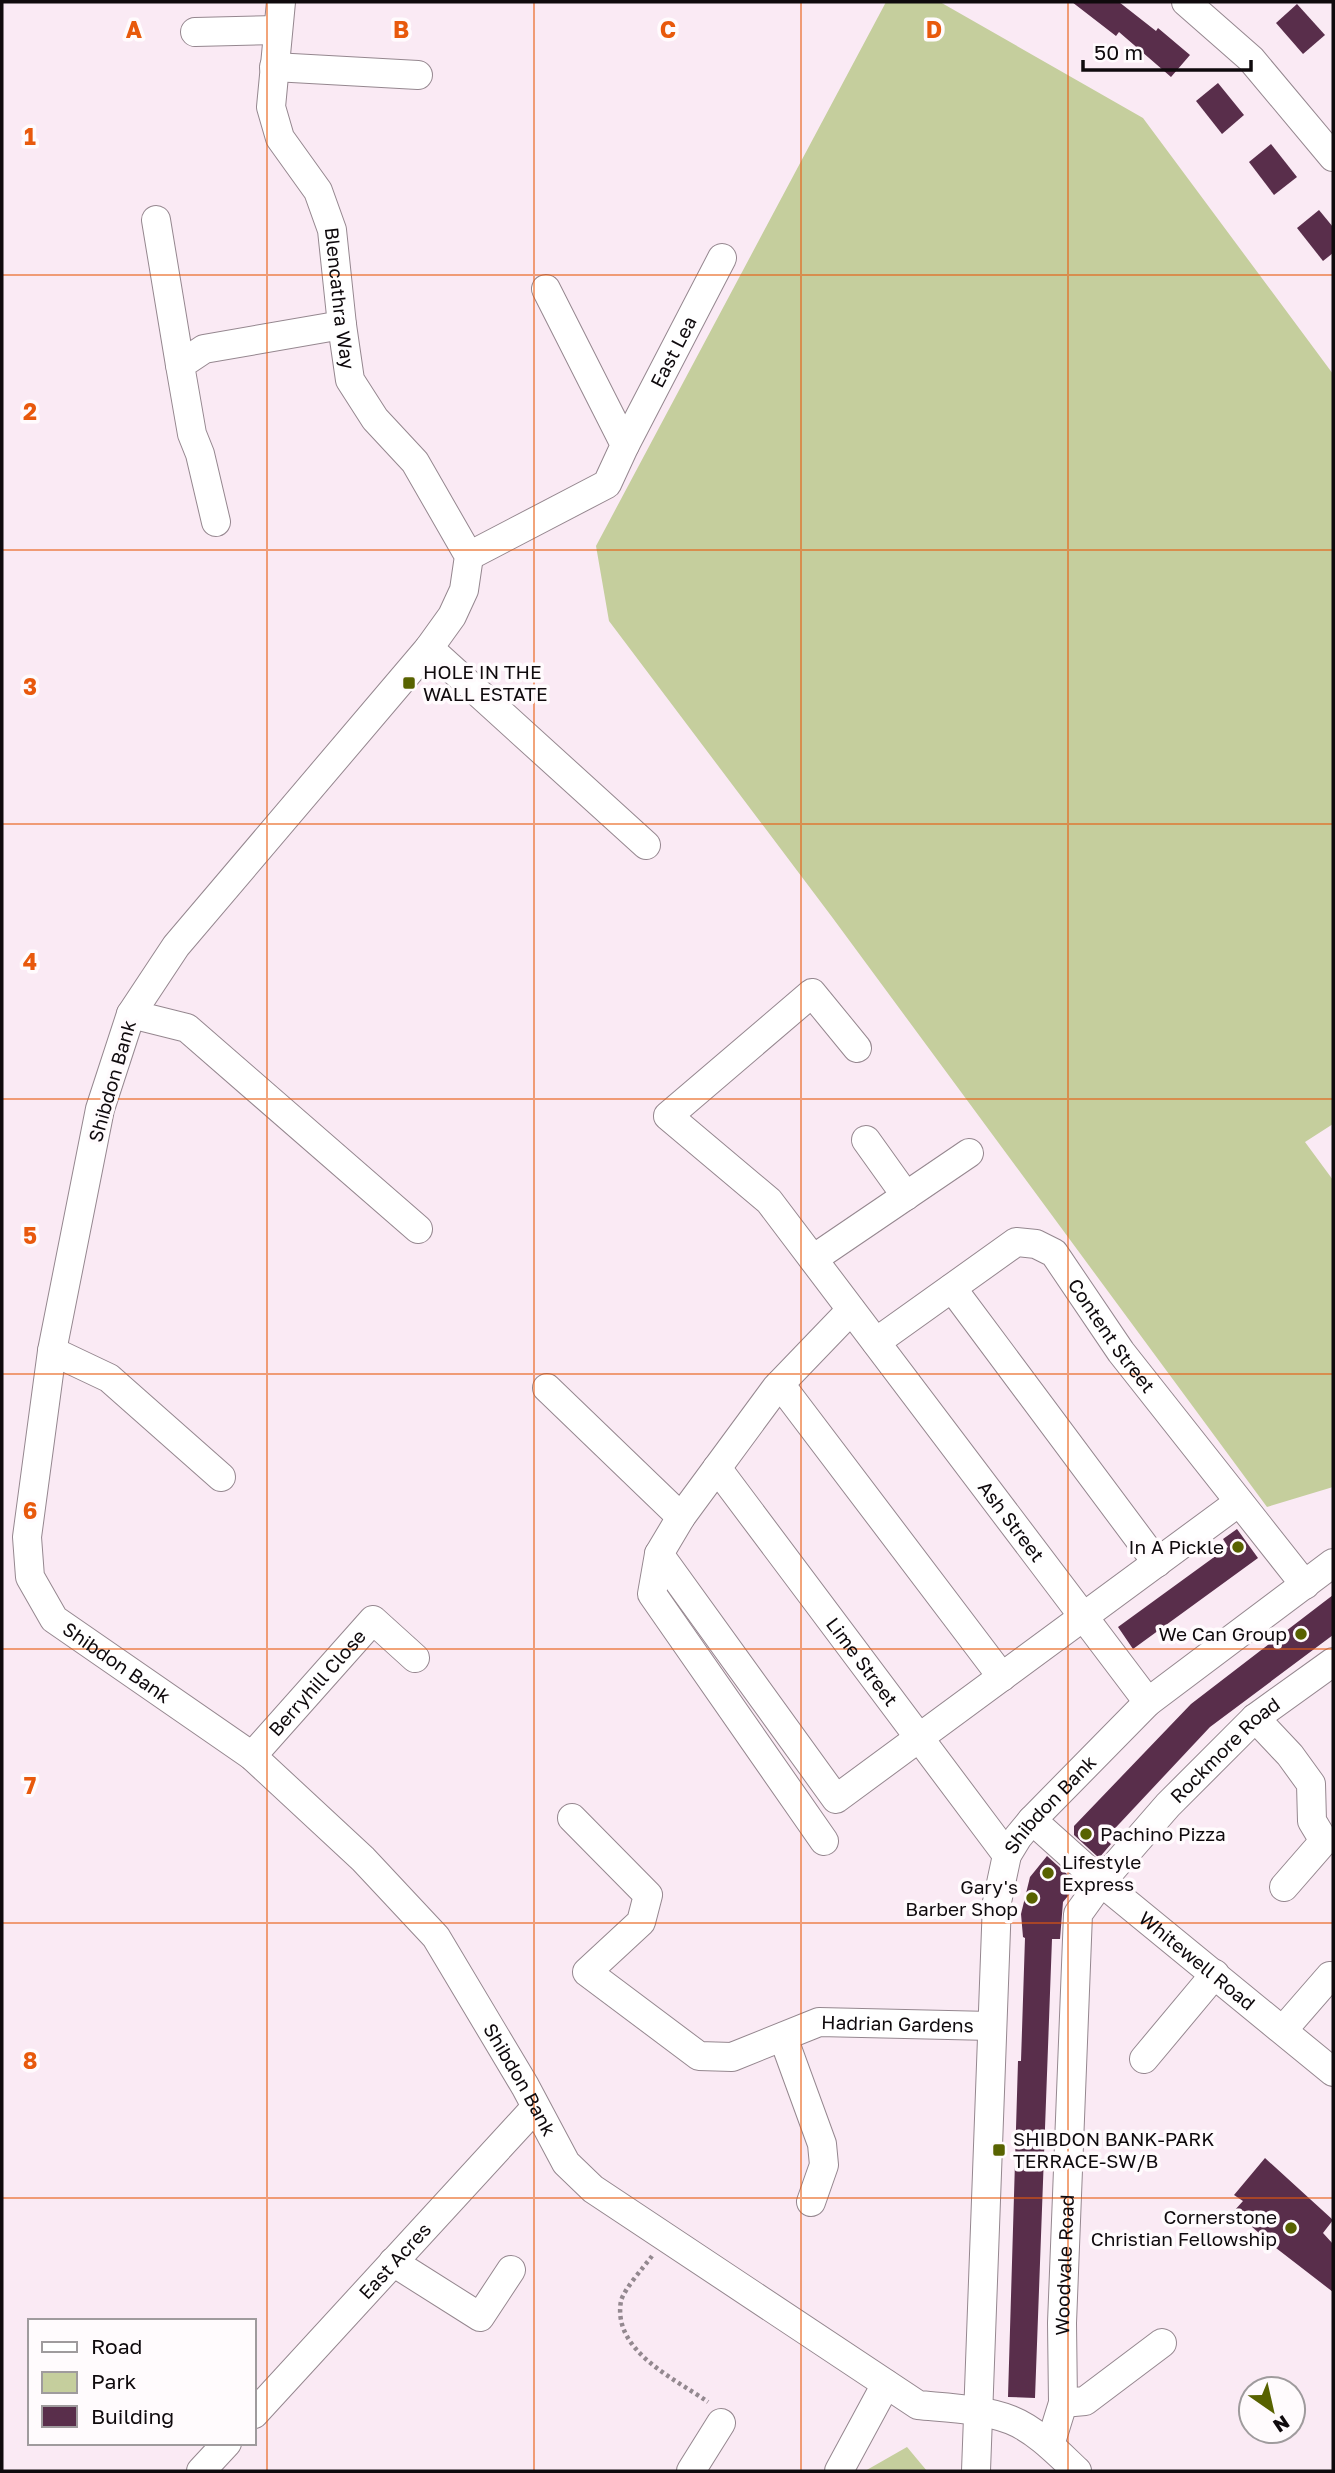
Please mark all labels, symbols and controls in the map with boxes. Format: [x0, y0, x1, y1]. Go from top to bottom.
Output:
text: A [126, 15, 143, 43]
text: B [393, 15, 409, 43]
text: C [660, 15, 676, 43]
text: D [926, 15, 942, 43]
scale bar [1083, 28, 1251, 72]
text: 50 m [1094, 39, 1143, 65]
text: 1 [24, 122, 36, 150]
street label: Blencathra Way [321, 226, 360, 371]
street label: East Lea [645, 312, 701, 391]
text: 2 [23, 397, 37, 425]
place label: HOLE IN THE WALL ESTATE [423, 660, 548, 705]
text: 3 [23, 672, 37, 700]
marker: HOLE IN THE WALL ESTATE [401, 675, 417, 691]
text: 4 [23, 947, 37, 975]
street label: Shibdon Bank [83, 1017, 140, 1145]
text: 5 [23, 1221, 37, 1249]
street label: Content Street [1064, 1274, 1160, 1397]
street label: Ash Street [974, 1476, 1050, 1566]
text: 6 [23, 1496, 37, 1524]
place label: In A Pickle [1129, 1535, 1224, 1558]
marker: In A Pickle [1230, 1539, 1246, 1555]
street label: Lime Street [822, 1613, 903, 1710]
street label: Shibdon Bank [59, 1617, 176, 1708]
place label: We Can Group [1158, 1622, 1287, 1645]
street label: Berryhill Close [263, 1624, 370, 1740]
marker: We Can Group [1293, 1626, 1309, 1642]
street label: Rockmore Road [1165, 1692, 1284, 1807]
street label: Shibdon Bank [999, 1750, 1101, 1858]
text: 7 [24, 1771, 36, 1799]
place label: Pachino Pizza [1100, 1822, 1226, 1845]
marker: Pachino Pizza [1078, 1826, 1094, 1842]
place label: Lifestyle Express [1062, 1850, 1141, 1895]
marker: Lifestyle Express [1040, 1865, 1056, 1881]
place label: Gary's Barber Shop [905, 1875, 1018, 1920]
marker: Gary's Barber Shop [1024, 1890, 1040, 1906]
street label: Whitewell Road [1135, 1906, 1260, 2015]
street label: Hadrian Gardens [821, 2010, 974, 2037]
street label: Shibdon Bank [479, 2019, 561, 2140]
text: 8 [23, 2046, 37, 2074]
place label: SHIBDON BANK-PARK TERRACE-SW/B [1013, 2127, 1214, 2172]
marker: SHIBDON BANK-PARK TERRACE-SW/B [991, 2142, 1007, 2158]
street label: Woodvale Road [1050, 2194, 1078, 2336]
place label: Cornerstone Christian Fellowship [1091, 2205, 1277, 2250]
street label: East Acres [353, 2217, 435, 2304]
marker: Cornerstone Christian Fellowship [1283, 2220, 1299, 2236]
legend [28, 2319, 256, 2445]
text: Road [91, 2333, 142, 2359]
text: Park [91, 2368, 137, 2394]
north arrow [1237, 2375, 1307, 2445]
text: Building [91, 2403, 174, 2429]
text: N [1269, 2411, 1294, 2438]

